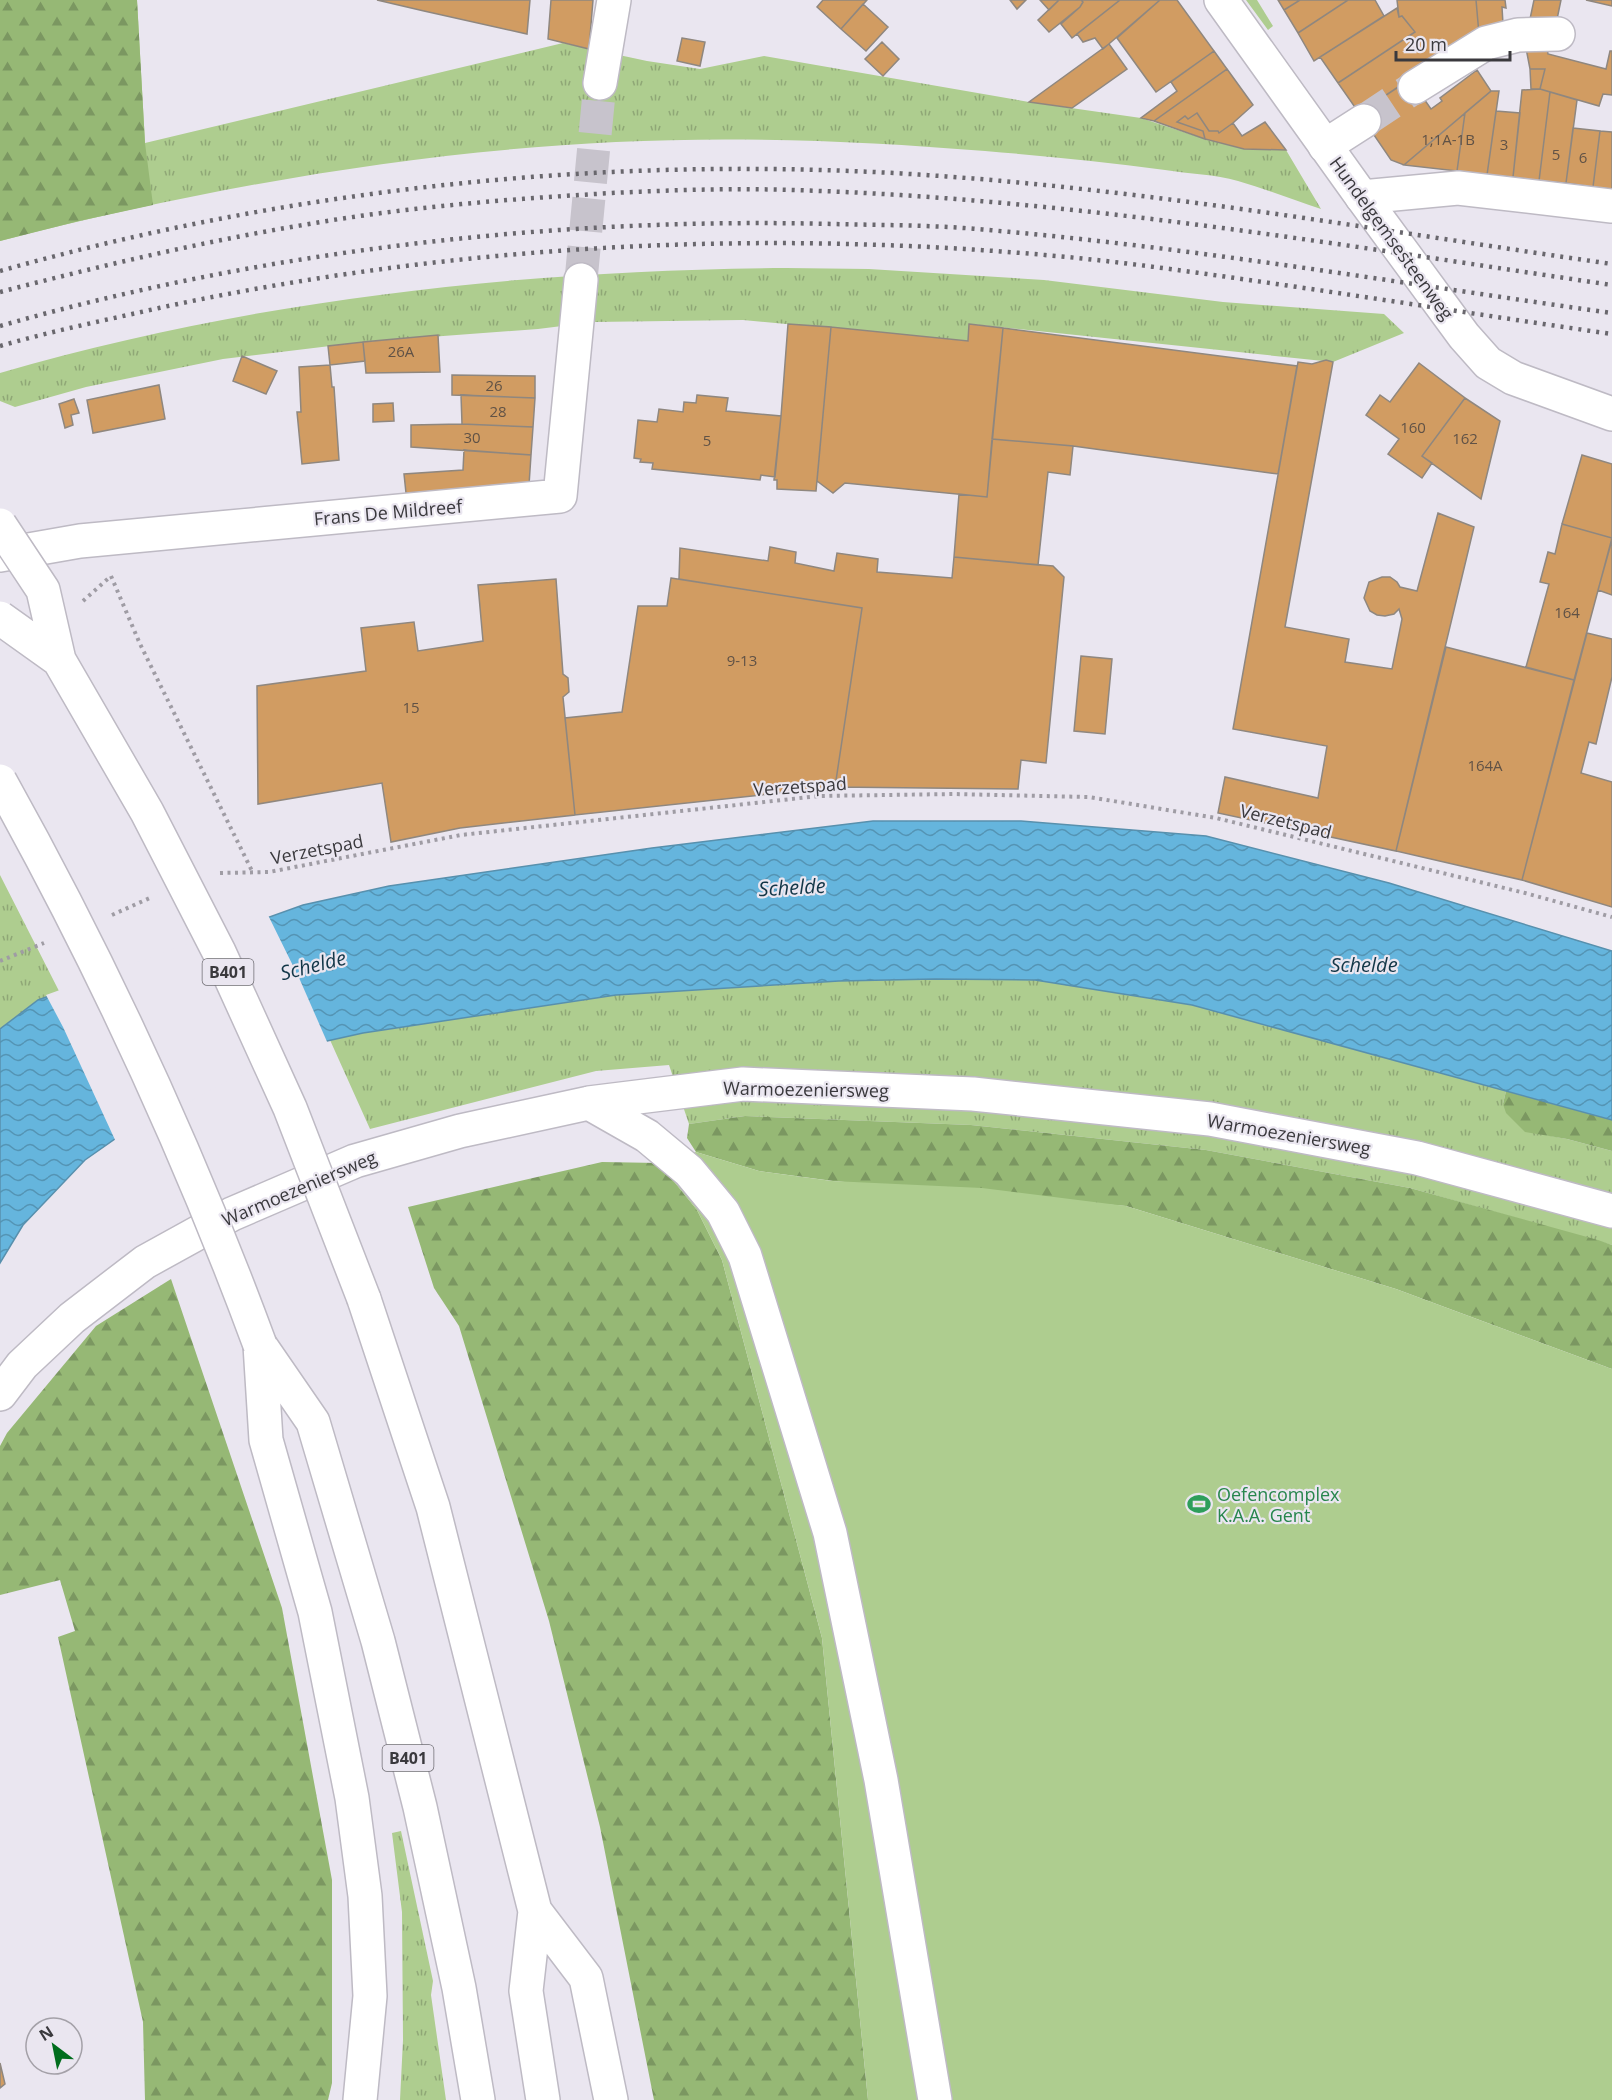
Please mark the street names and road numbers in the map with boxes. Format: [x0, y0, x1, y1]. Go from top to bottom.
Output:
street label: Hundelgemsesteenweg [1325, 152, 1460, 325]
street label: Frans De Mildreef [313, 493, 464, 530]
street label: Verzetspad [752, 771, 848, 801]
street label: Verzetspad [1238, 798, 1334, 844]
street label: Verzetspad [269, 828, 365, 870]
road number: B401 [202, 959, 254, 985]
street label: Warmoezeniersweg [723, 1076, 889, 1102]
street label: Warmoezeniersweg [1205, 1108, 1373, 1160]
street label: Warmoezeniersweg [218, 1145, 380, 1231]
road number: B401 [382, 1745, 434, 1771]

